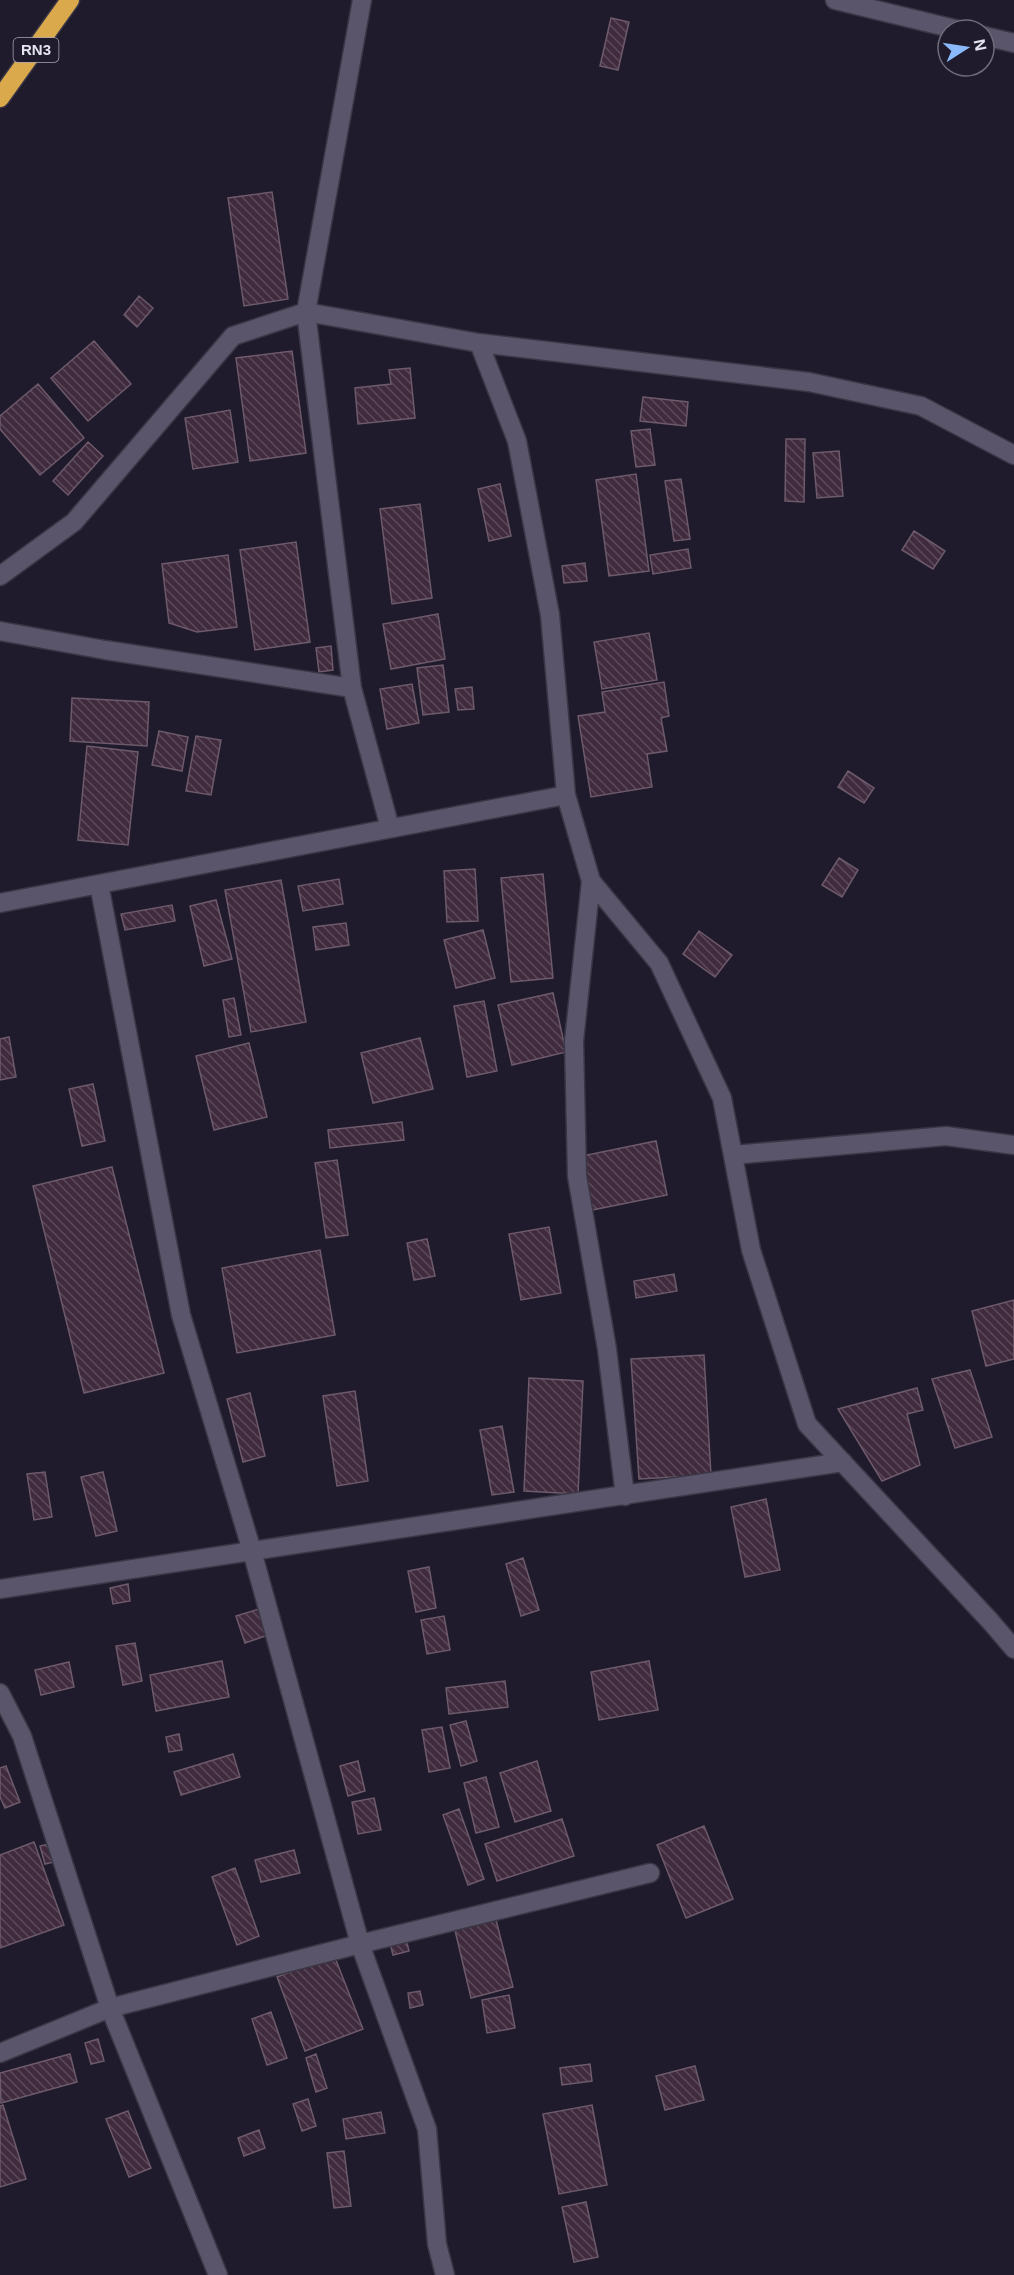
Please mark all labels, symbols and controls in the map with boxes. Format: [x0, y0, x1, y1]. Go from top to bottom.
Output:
north arrow [936, 18, 996, 78]
road number: RN3 [14, 38, 58, 62]
text: N [971, 38, 990, 52]

